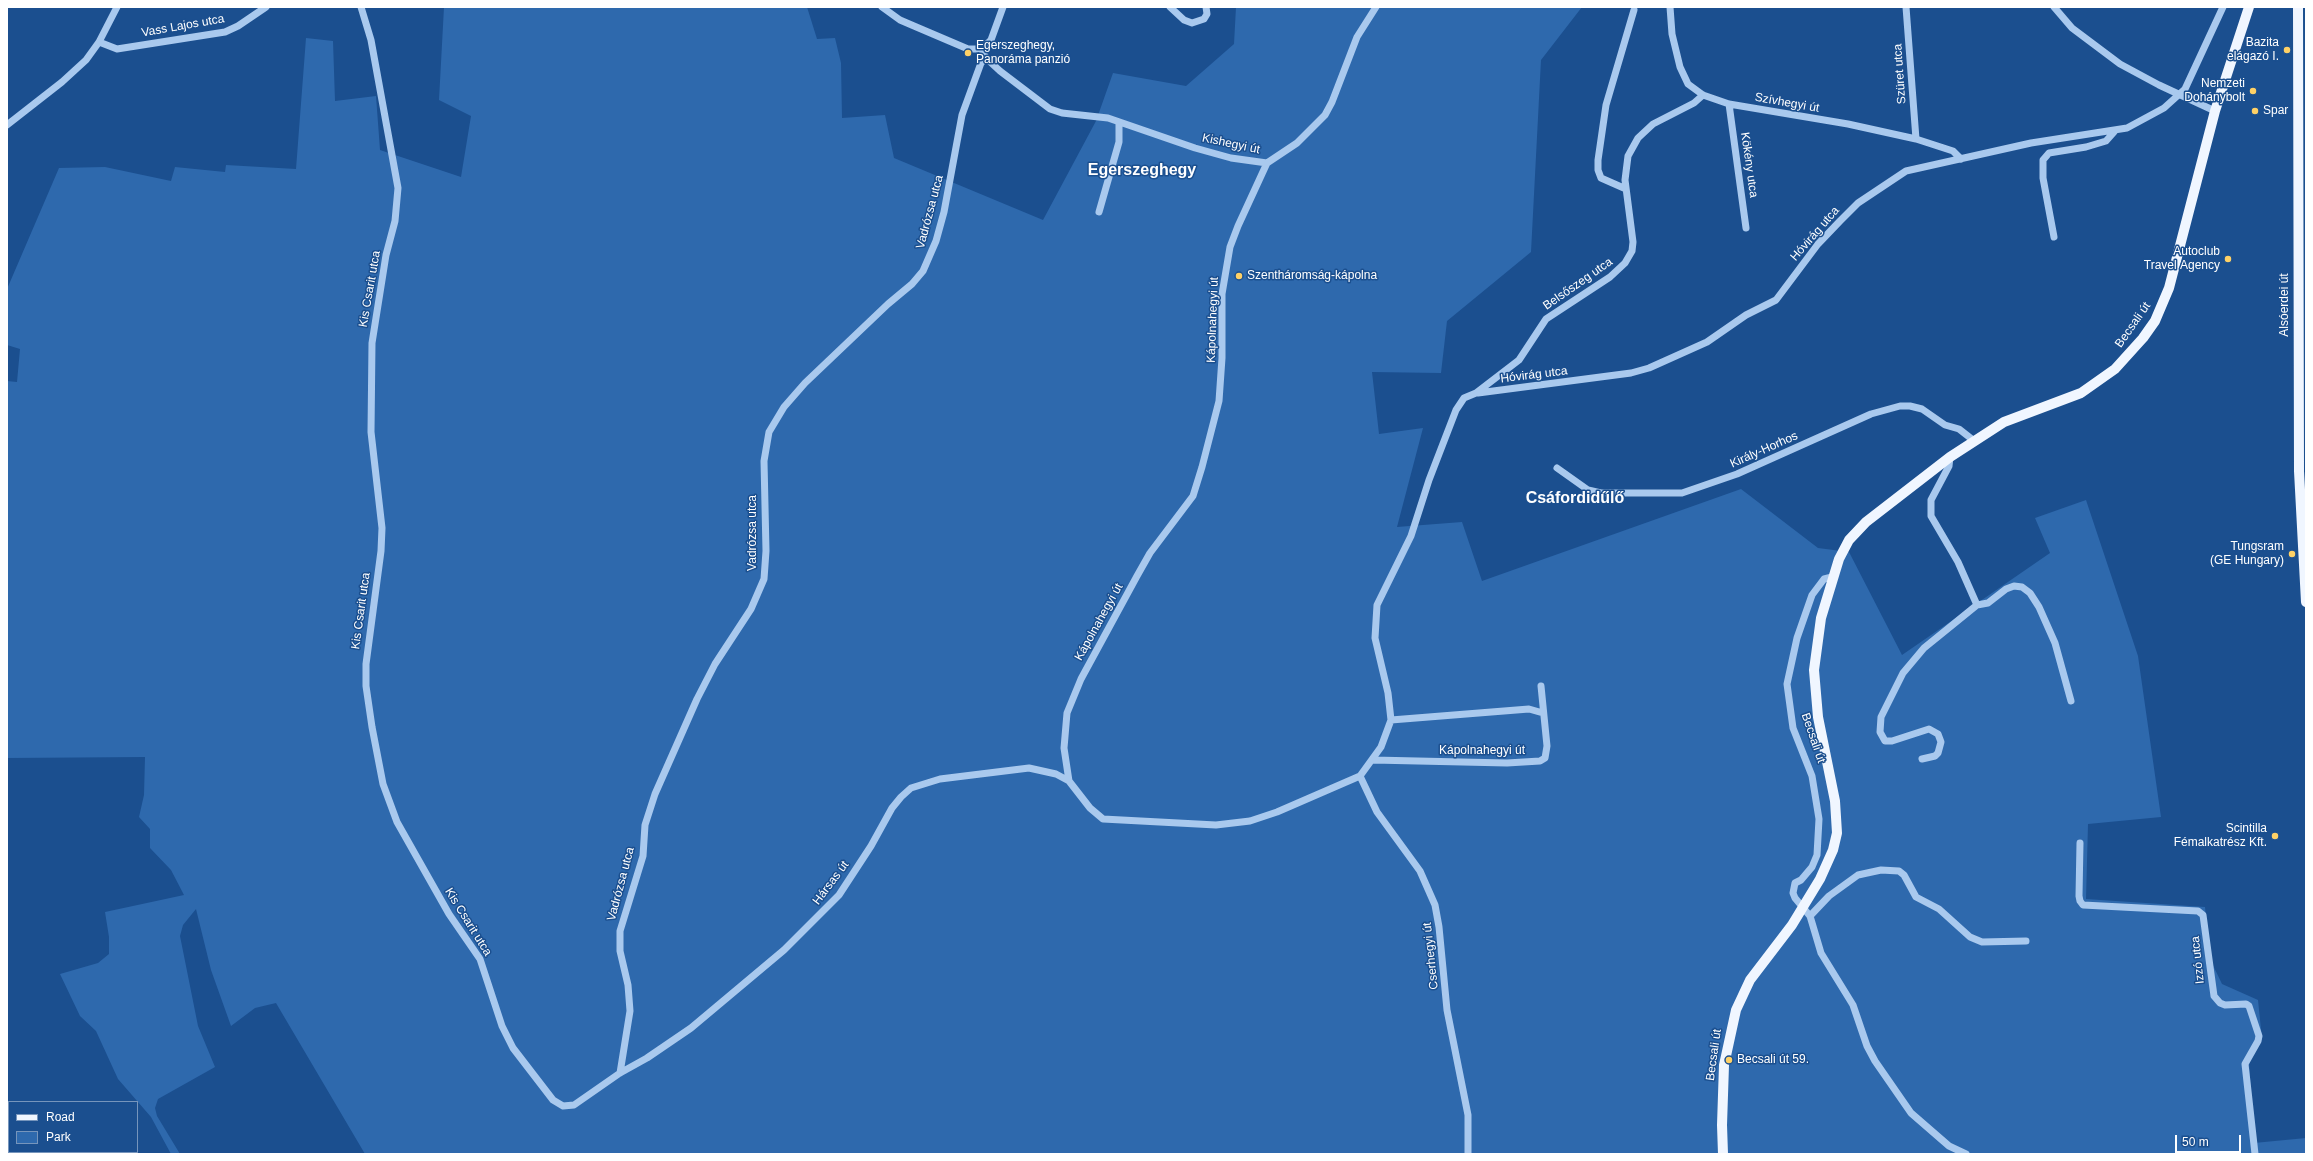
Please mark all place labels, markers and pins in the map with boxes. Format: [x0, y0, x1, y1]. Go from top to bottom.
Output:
place label: Bazita elágazó I. [2227, 36, 2279, 64]
place label: Egerszeghegy, Panoráma panzió [976, 39, 1070, 67]
marker: Bazita elágazó I. [2282, 45, 2292, 55]
marker: Egerszeghegy, Panoráma panzió [963, 48, 973, 58]
place label: Nemzeti Dohánybolt [2184, 77, 2245, 105]
marker: Nemzeti Dohánybolt [2248, 86, 2258, 96]
place label: Spar [2263, 104, 2288, 118]
marker: Spar [2250, 106, 2260, 116]
place label: Autoclub Travel Agency [2144, 245, 2220, 273]
marker: Autoclub Travel Agency [2223, 254, 2233, 264]
place label: Szentháromság-kápolna [1247, 269, 1377, 283]
marker: Szentháromság-kápolna [1234, 271, 1244, 281]
place label: Tungsram (GE Hungary) [2210, 540, 2284, 568]
marker: Tungsram (GE Hungary) [2287, 549, 2297, 559]
place label: Scintilla Fémalkatrész Kft. [2174, 822, 2267, 850]
marker: Scintilla Fémalkatrész Kft. [2270, 831, 2280, 841]
place label: Becsali út 59. [1737, 1053, 1809, 1067]
marker: Becsali út 59. [1724, 1055, 1734, 1065]

